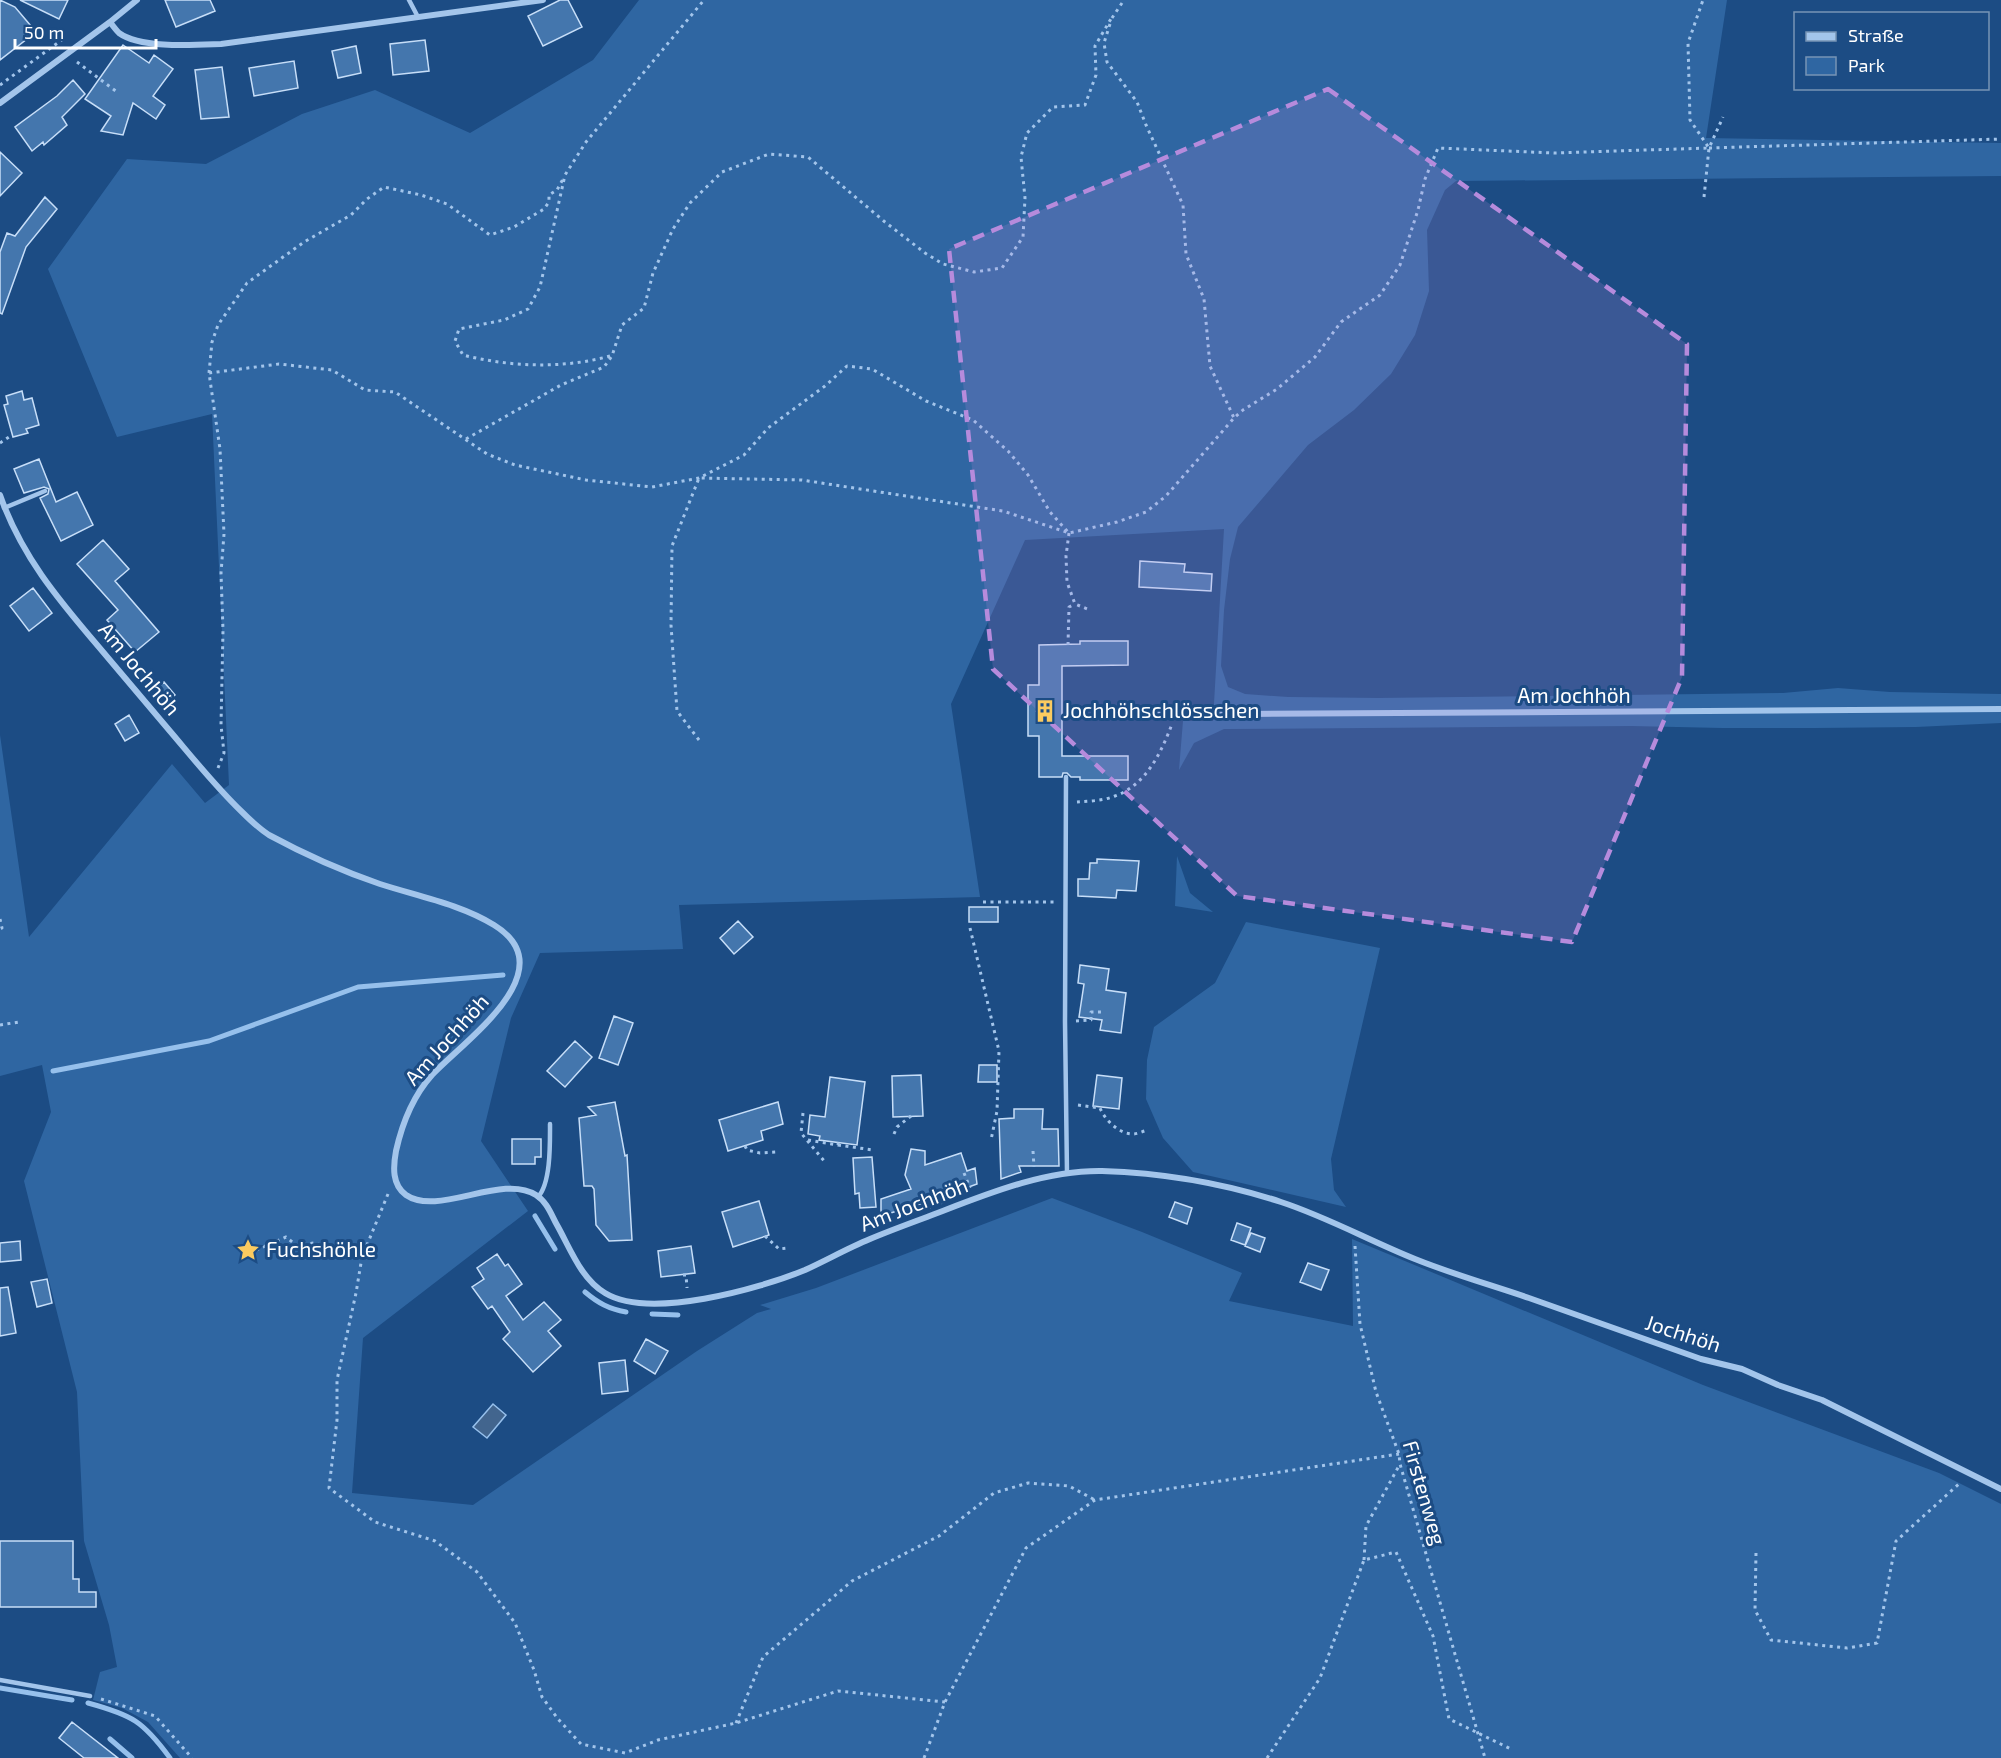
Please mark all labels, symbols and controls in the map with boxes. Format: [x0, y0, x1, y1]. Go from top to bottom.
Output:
scale bar [15, 12, 156, 50]
legend [1794, 12, 1989, 90]
text: 50 m [24, 21, 64, 43]
text: Straße [1848, 24, 1904, 46]
text: Park [1848, 54, 1885, 76]
street label: Am Jochhöh [94, 616, 186, 720]
street label: Am Jochhöh [1517, 682, 1631, 707]
place label: Jochhöhschlösschen [1063, 697, 1259, 722]
building icon: Jochhöhschlösschen [1032, 698, 1058, 724]
street label: Am Jochhöh [399, 988, 493, 1090]
street label: Am Jochhöh [856, 1172, 971, 1236]
place label: Fuchshöhle [266, 1236, 376, 1261]
place icon: Fuchshöhle [235, 1237, 261, 1263]
street label: Jochhöh [1643, 1309, 1724, 1356]
street label: Firstenweg [1399, 1438, 1452, 1548]

